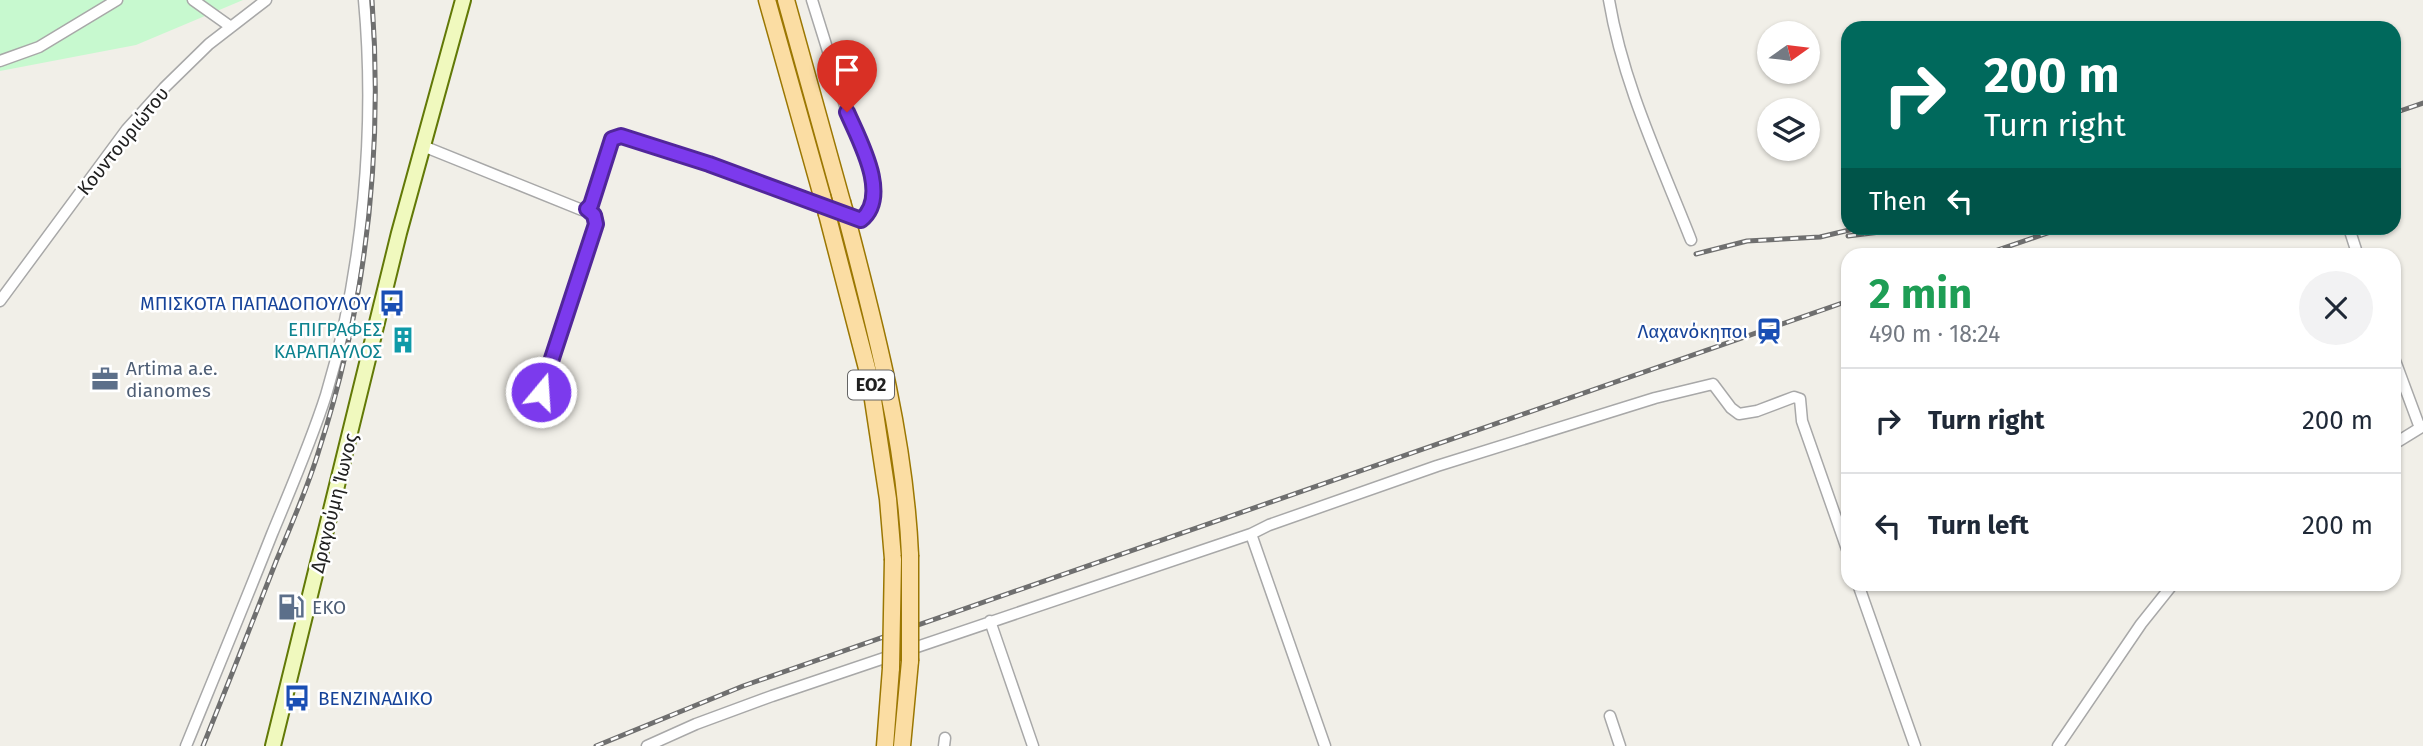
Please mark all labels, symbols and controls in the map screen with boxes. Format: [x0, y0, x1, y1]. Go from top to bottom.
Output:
north arrow [1757, 21, 1820, 84]
map controls [1757, 21, 1820, 161]
pin [817, 40, 877, 112]
text: 200 m [1984, 46, 2120, 105]
icon: right [1869, 49, 1960, 140]
icon: arrive [828, 51, 866, 89]
street label: Κουντουριώτου [72, 82, 174, 200]
button: layers [1757, 98, 1820, 161]
text: Turn right [1984, 106, 2126, 144]
icon: left [1941, 182, 1979, 220]
text: Then [1869, 186, 1927, 217]
text: 2 min [1869, 269, 1972, 319]
button: close [2299, 271, 2373, 345]
bus stop icon: ΜΠΙΣΚΟΤΑ ΠΑΠΑΔΟΠΟΥΛΟΥ [377, 288, 407, 318]
place label: ΜΠΙΣΚΟΤΑ ΠΑΠΑΔΟΠΟΥΛΟΥ [140, 292, 372, 315]
station icon: Λαχανόκηποι [1754, 316, 1784, 346]
place label: ΕΠΙΓΡΑΦΕΣ ΚΑΡΑΠΑΥΛΟΣ [274, 318, 382, 363]
place label: Λαχανόκηποι [1637, 320, 1748, 343]
text: 490 m · 18:24 [1869, 320, 2000, 348]
building icon: ΕΠΙΓΡΑΦΕΣ ΚΑΡΑΠΑΥΛΟΣ [388, 325, 418, 355]
position arrow [504, 355, 578, 429]
place label: Artima a.e. dianomes [126, 357, 218, 402]
office icon: Artima a.e. dianomes [90, 364, 120, 394]
road number: ΕΟ2 [848, 370, 894, 400]
icon: right [1869, 402, 1907, 440]
text: Turn right [1928, 405, 2045, 436]
text: 200 m [2302, 405, 2373, 436]
street label: Δραγούμη Ίωνος [306, 431, 362, 575]
icon: left [1869, 507, 1907, 545]
text: Turn left [1928, 510, 2029, 541]
text: 200 m [2302, 510, 2373, 541]
fuel station icon: EKO [276, 592, 306, 622]
place label: EKO [312, 596, 346, 619]
bus stop icon: ΒΕΝΖΙΝΑΔΙΚΟ [282, 683, 312, 713]
place label: ΒΕΝΖΙΝΑΔΙΚΟ [318, 687, 433, 710]

